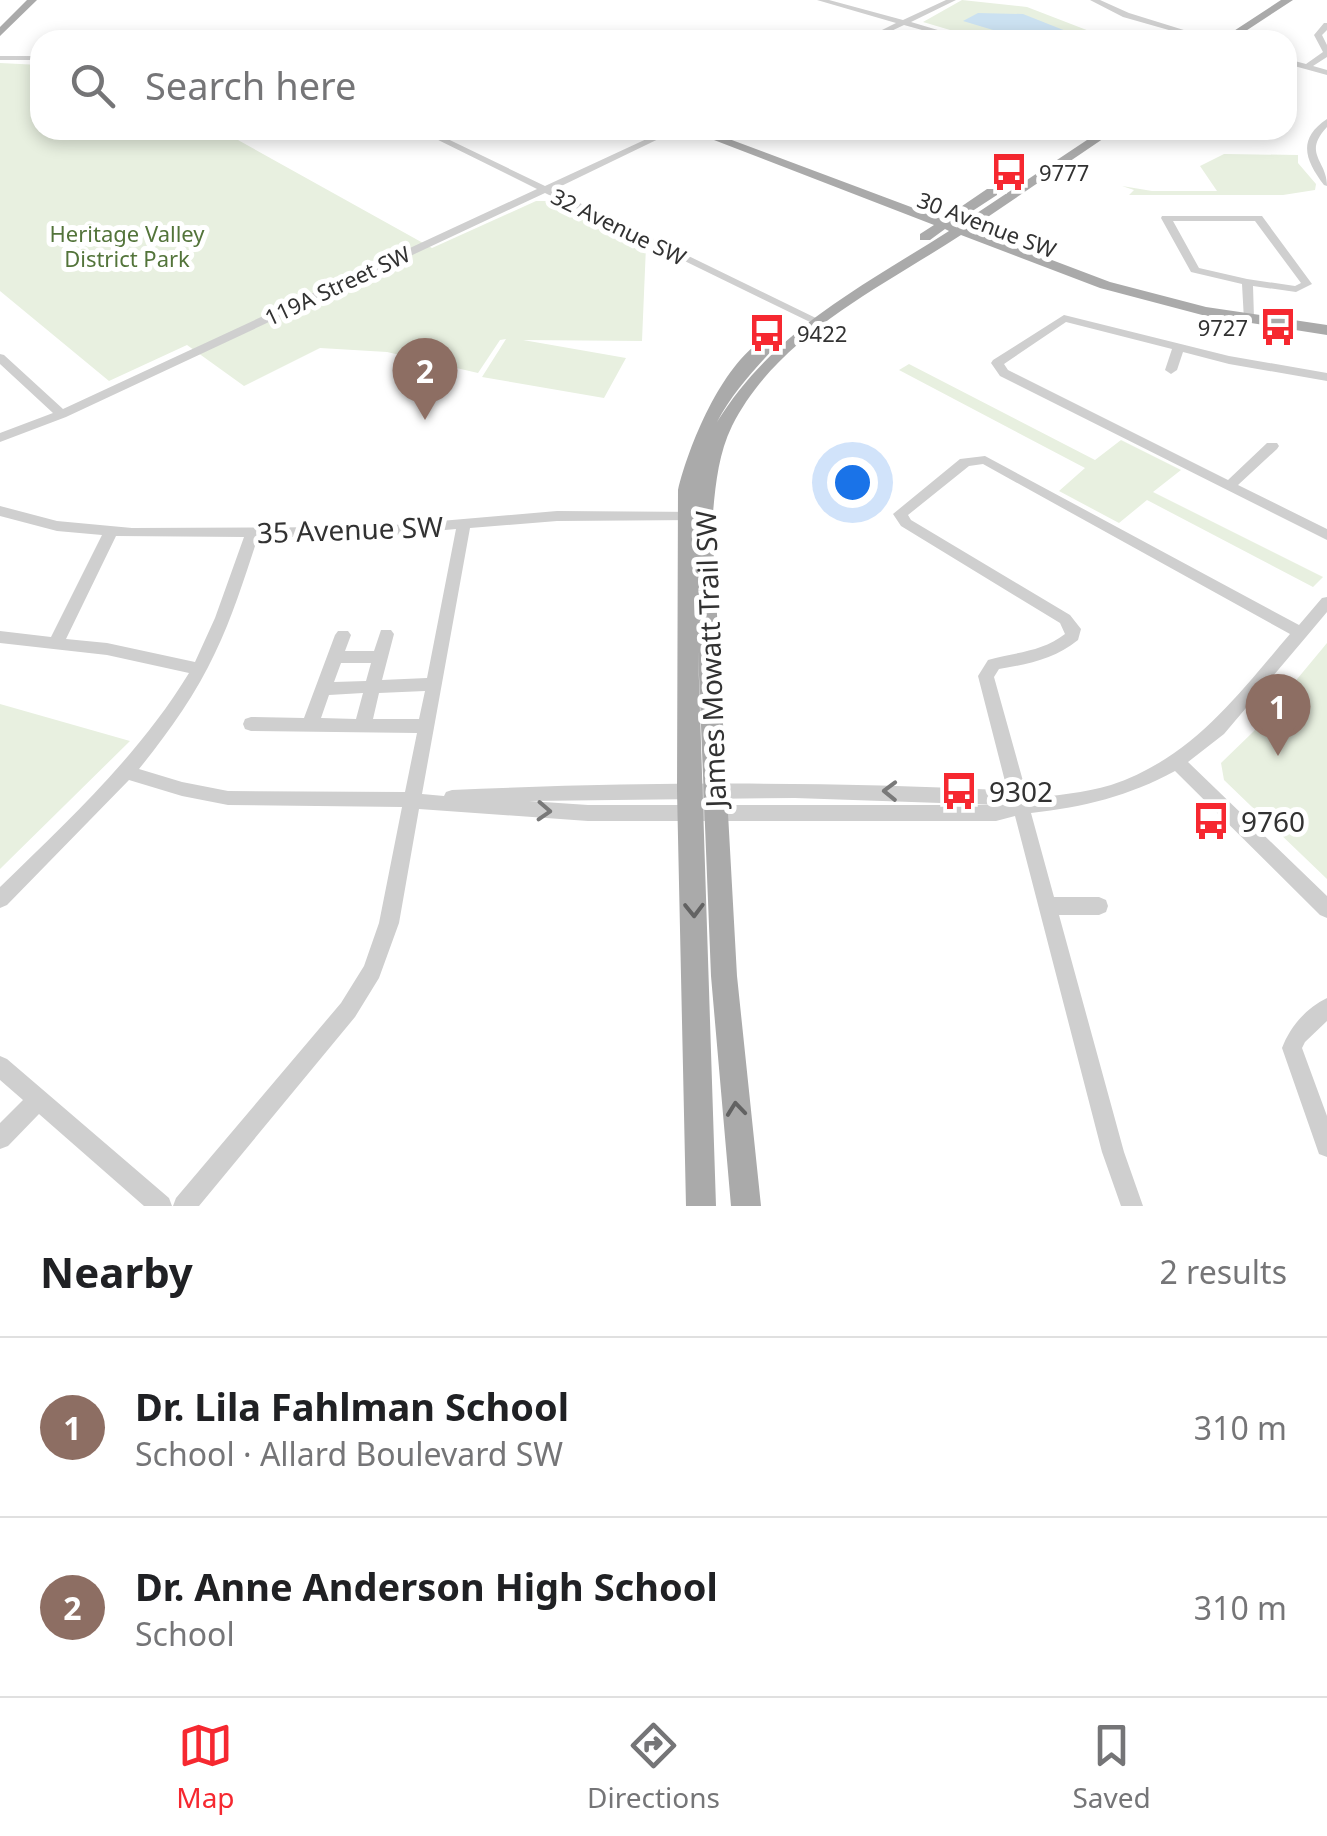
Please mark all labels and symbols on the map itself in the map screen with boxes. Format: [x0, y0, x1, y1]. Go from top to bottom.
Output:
bus stop icon: 9777 [988, 151, 1030, 193]
place label: 9777 [1039, 157, 1089, 187]
street label: 32 Avenue SW [547, 180, 692, 272]
street label: 30 Avenue SW [913, 184, 1061, 264]
park label: Heritage Valley District Park [49, 218, 205, 273]
street label: 119A Street SW [259, 238, 415, 332]
bus stop icon: 9727 [1257, 306, 1299, 348]
bus stop icon: 9422 [746, 312, 788, 354]
place label: 9727 [1198, 312, 1248, 342]
place label: 9422 [797, 318, 847, 348]
pin: 2 [392, 338, 458, 420]
your location [827, 457, 878, 508]
street label: 35 Avenue SW [256, 507, 444, 551]
street label: James Mowatt Trail SW [686, 510, 734, 811]
pin: 1 [1246, 674, 1310, 756]
bus stop icon: 9302 [938, 770, 980, 812]
place label: 9302 [989, 772, 1053, 810]
one-way arrow [882, 780, 898, 802]
one-way arrow [536, 800, 552, 821]
bus stop icon: 9760 [1190, 800, 1232, 842]
place label: 9760 [1241, 802, 1305, 840]
one-way arrow [683, 903, 704, 919]
one-way arrow [726, 1101, 748, 1117]

